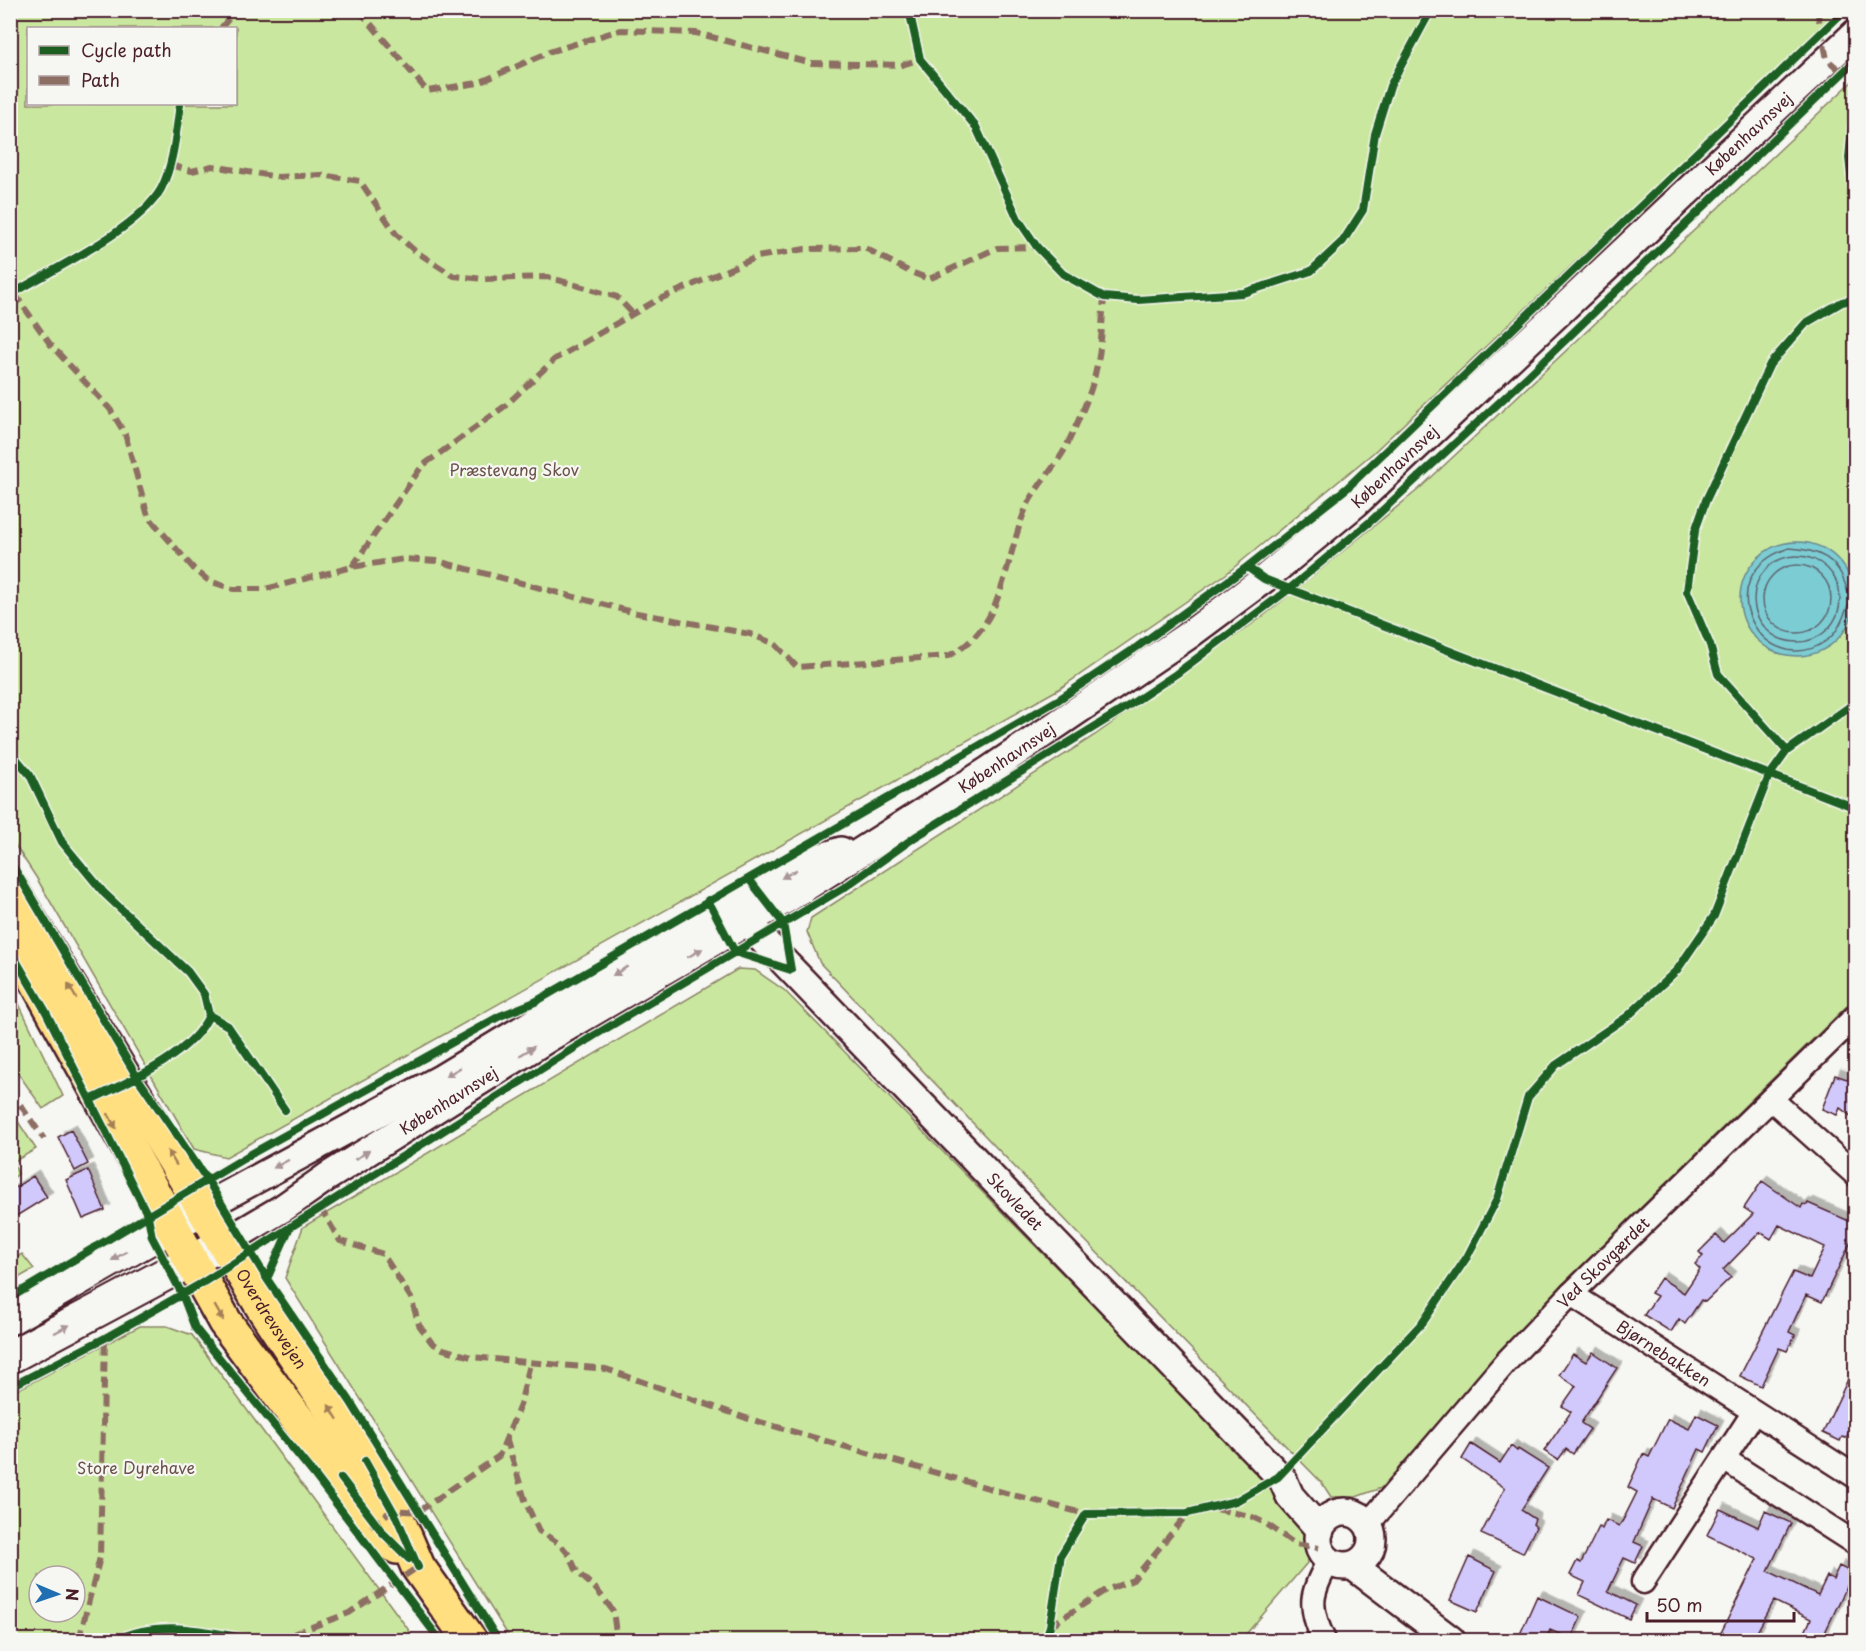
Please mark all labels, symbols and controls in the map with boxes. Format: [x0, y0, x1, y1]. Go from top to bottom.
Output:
legend [27, 27, 237, 105]
text: Cycle path [81, 36, 172, 63]
text: Path [81, 66, 120, 93]
street label: Københavnsvej [1699, 86, 1797, 180]
street label: Københavnsvej [1345, 419, 1443, 513]
park label: Præstevang Skov [449, 457, 579, 481]
street label: Københavnsvej [953, 716, 1059, 798]
one-way arrow [781, 868, 797, 879]
one-way arrow [687, 947, 703, 958]
one-way arrow [612, 965, 628, 976]
one-way arrow [67, 982, 77, 999]
one-way arrow [519, 1046, 535, 1057]
street label: Københavnsvej [394, 1060, 502, 1140]
one-way arrow [445, 1066, 461, 1077]
one-way arrow [107, 1113, 117, 1130]
one-way arrow [167, 1150, 178, 1166]
one-way arrow [353, 1150, 370, 1161]
one-way arrow [273, 1159, 290, 1169]
street label: Skovledet [982, 1166, 1050, 1236]
street label: Ved Skovgærdet [1551, 1210, 1655, 1313]
one-way arrow [111, 1251, 128, 1261]
street label: Overdrevsvejen [231, 1264, 314, 1373]
one-way arrow [214, 1305, 225, 1321]
street label: Bjørnebakken [1612, 1313, 1716, 1392]
one-way arrow [54, 1324, 71, 1334]
one-way arrow [328, 1404, 339, 1420]
park label: Store Dyrehave [77, 1455, 195, 1479]
north arrow [27, 1564, 87, 1624]
scale bar [1647, 1585, 1794, 1623]
text: N [61, 1588, 85, 1601]
text: 50 m [1656, 1591, 1703, 1618]

